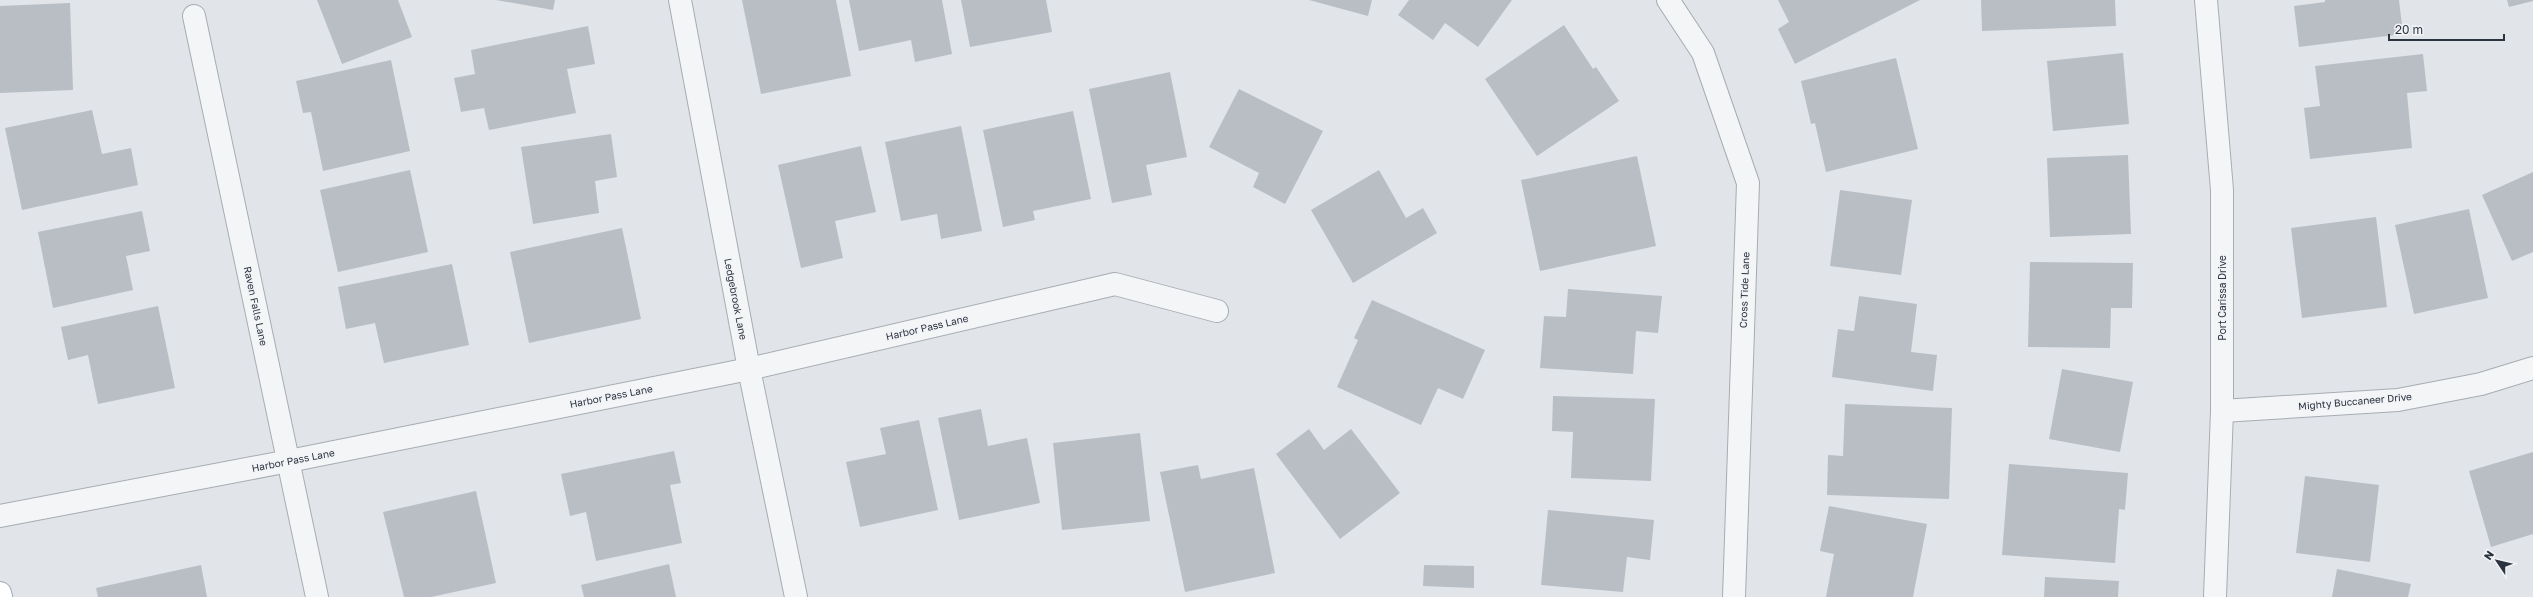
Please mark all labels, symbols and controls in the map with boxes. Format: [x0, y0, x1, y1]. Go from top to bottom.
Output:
scale bar [2389, 16, 2504, 42]
text: 20 m [2395, 22, 2423, 37]
street label: Cross Tide Lane [1737, 251, 1751, 328]
street label: Port Carissa Drive [2216, 255, 2228, 341]
street label: Ledgebrook Lane [722, 257, 750, 341]
street label: Raven Falls Lane [242, 265, 270, 347]
street label: Harbor Pass Lane [885, 312, 970, 342]
street label: Harbor Pass Lane [568, 382, 654, 410]
street label: Mighty Buccaneer Drive [2298, 390, 2413, 412]
street label: Harbor Pass Lane [250, 446, 336, 474]
north arrow [2477, 541, 2517, 581]
text: N [2481, 548, 2496, 562]

